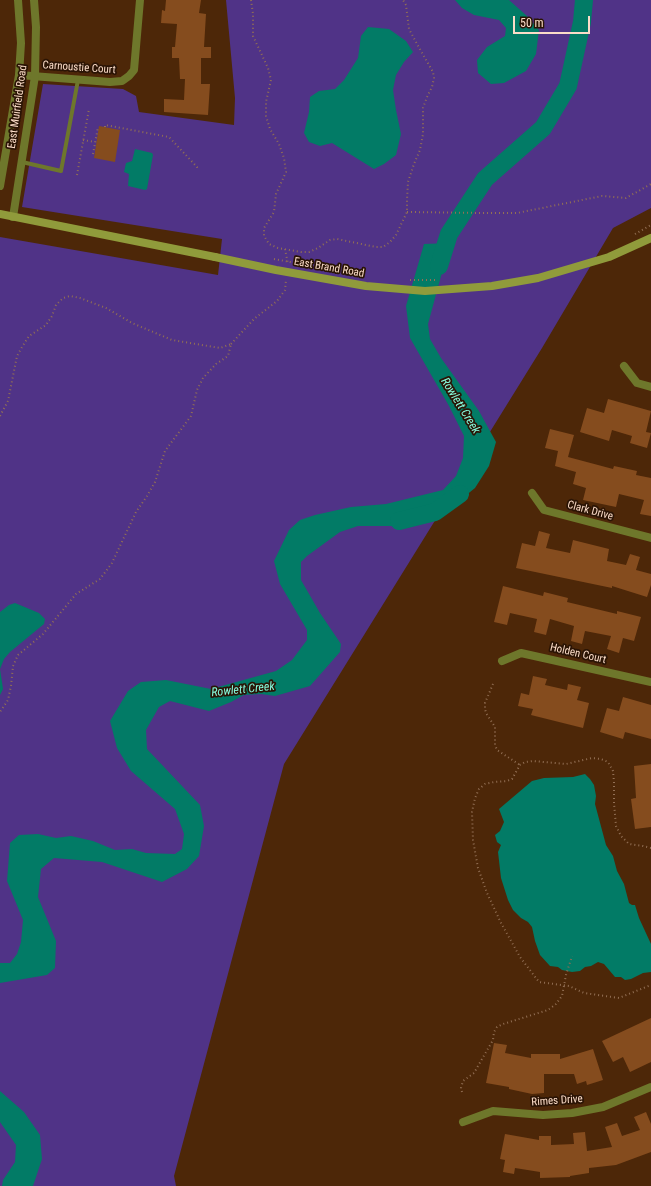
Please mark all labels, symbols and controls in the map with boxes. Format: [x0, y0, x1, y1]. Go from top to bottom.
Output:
scale bar [515, 8, 592, 34]
text: 50 m [520, 16, 544, 30]
street label: Carnoustie Court [42, 59, 116, 77]
street label: East Muirfield Road [6, 64, 30, 150]
street label: East Brand Road [293, 255, 365, 281]
water label: Rowlett Creek [437, 375, 483, 437]
street label: Clark Drive [566, 499, 614, 523]
street label: Holden Court [549, 641, 607, 667]
water label: Rowlett Creek [211, 680, 275, 700]
street label: Rimes Drive [531, 1093, 583, 1109]

